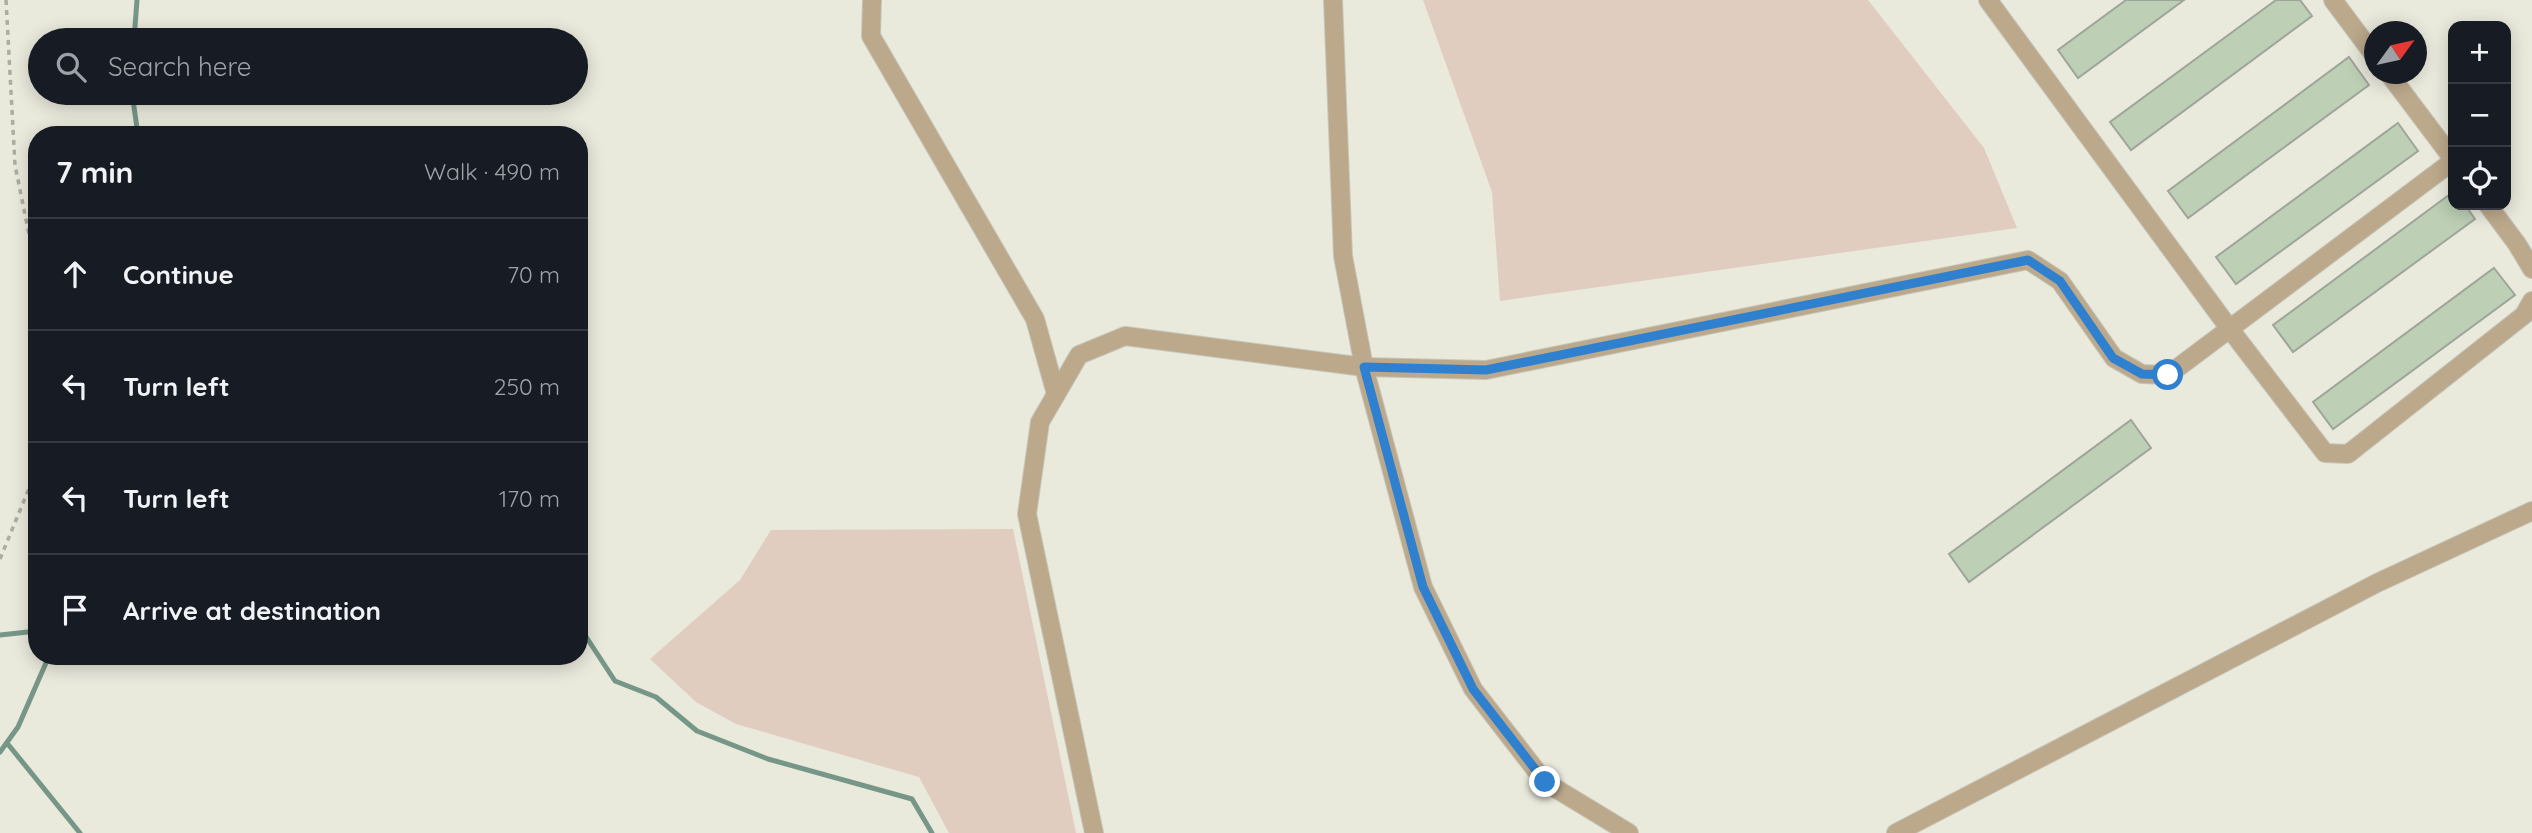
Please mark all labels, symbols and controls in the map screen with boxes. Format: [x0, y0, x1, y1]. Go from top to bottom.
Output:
north arrow [2364, 21, 2427, 84]
map controls [2448, 21, 2511, 210]
button: + [2448, 21, 2511, 84]
search box [28, 28, 588, 105]
icon: search [52, 48, 90, 86]
text: Search here [108, 50, 252, 83]
button: − [2448, 84, 2511, 147]
button: locate [2448, 147, 2511, 210]
text: 7 min [56, 153, 134, 191]
text: Walk · 490 m [424, 157, 560, 186]
icon: ahead [56, 255, 94, 293]
text: Continue [123, 258, 234, 291]
text: 70 m [507, 260, 560, 289]
route start [2152, 359, 2183, 390]
icon: left [56, 367, 94, 405]
text: Turn left [123, 370, 230, 403]
text: 250 m [494, 372, 560, 401]
icon: left [56, 479, 94, 517]
text: Turn left [123, 482, 230, 515]
text: 170 m [499, 484, 560, 513]
icon: arrive [56, 591, 94, 629]
text: Arrive at destination [123, 594, 381, 627]
route end [1529, 766, 1560, 797]

